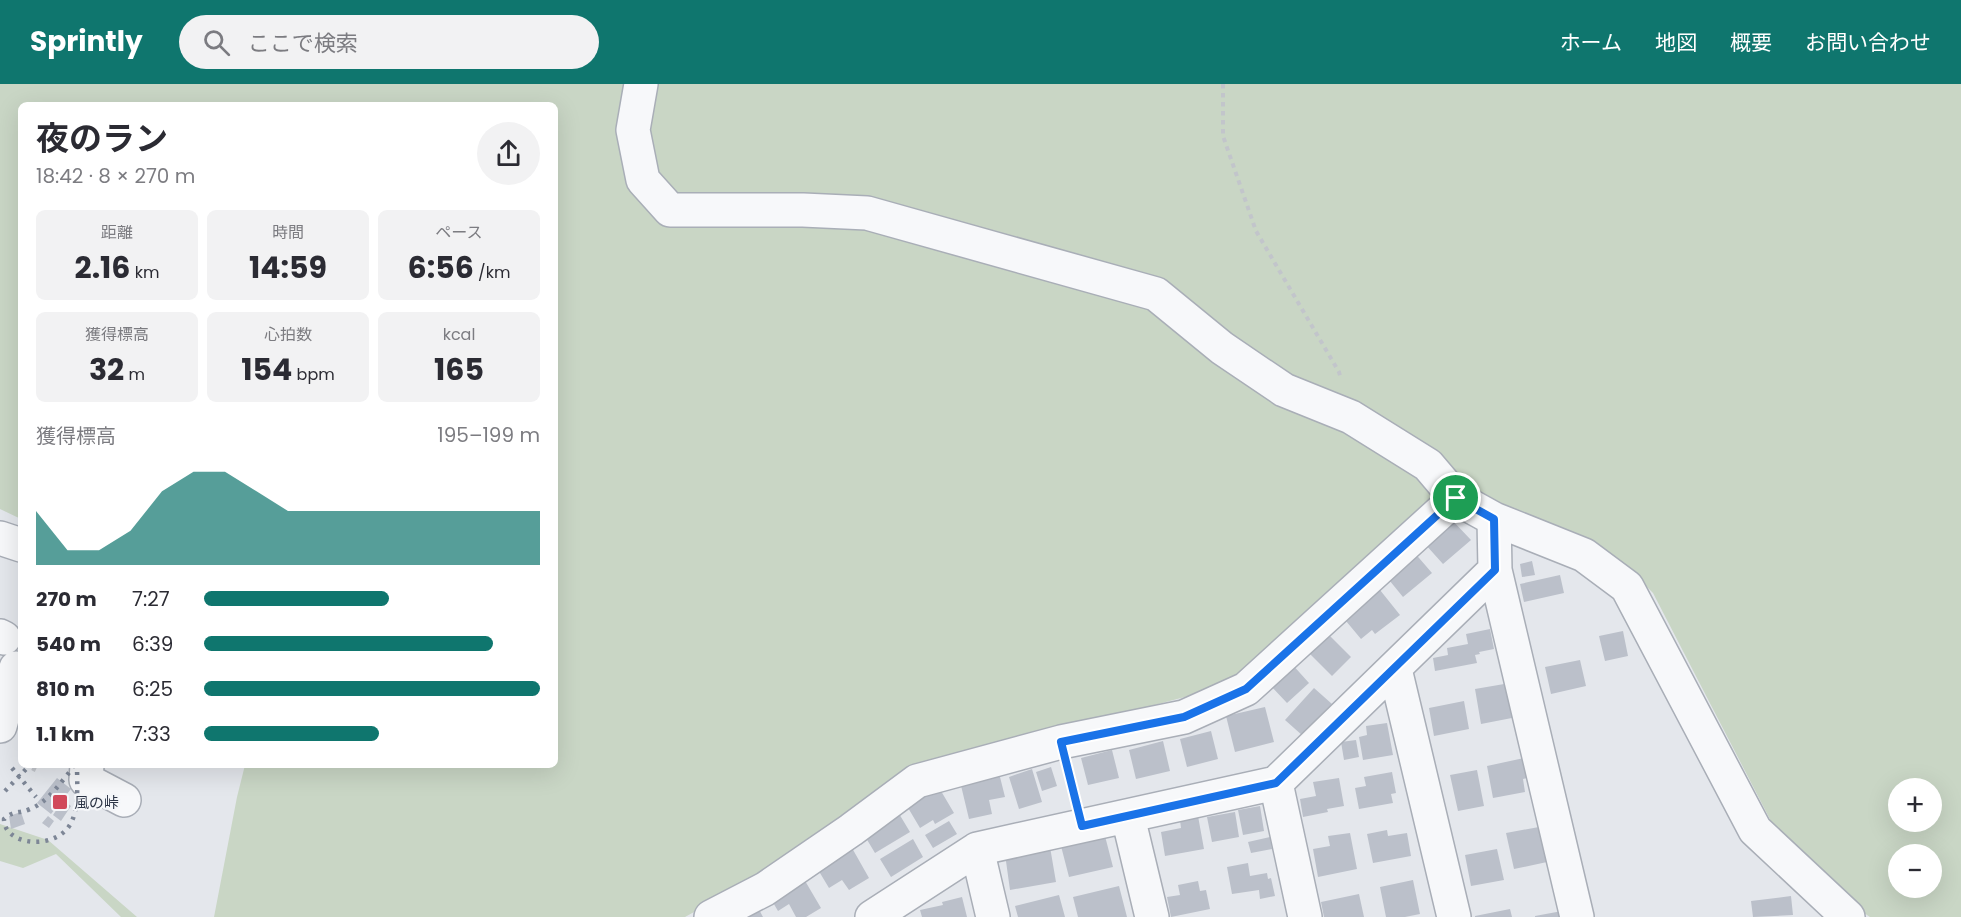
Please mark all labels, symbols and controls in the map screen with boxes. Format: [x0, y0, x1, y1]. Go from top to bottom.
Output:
search box [179, 15, 599, 69]
text: Sprintly [30, 22, 143, 61]
icon: search [200, 26, 233, 59]
text: ここで検索 [248, 28, 358, 59]
text: ホーム [1560, 28, 1622, 57]
text: 地図 [1655, 28, 1697, 57]
text: 概要 [1730, 28, 1772, 57]
text: お問い合わせ [1805, 28, 1931, 57]
text: 夜のラン [36, 115, 168, 162]
button: share [477, 122, 540, 185]
text: 18:42 · 8 × 270 m [36, 162, 195, 190]
text: 距離 [101, 221, 133, 244]
text: 時間 [272, 221, 304, 244]
text: ペース [435, 221, 483, 244]
text: 2.16 [75, 246, 130, 289]
text: 14:59 [249, 246, 327, 289]
text: 6:56 [408, 246, 474, 289]
text: km [130, 261, 159, 284]
text: /km [474, 261, 510, 284]
text: 獲得標高 [85, 323, 149, 346]
text: 心拍数 [264, 323, 312, 346]
text: kcal [443, 323, 475, 346]
text: 32 [89, 348, 124, 391]
text: 154 [241, 348, 292, 391]
text: 165 [434, 348, 484, 391]
text: m [124, 363, 145, 386]
text: bpm [292, 363, 335, 386]
text: 195–199 m [437, 421, 540, 449]
text: 獲得標高 [36, 422, 116, 450]
pin [1430, 472, 1481, 523]
icon: arrive [1439, 481, 1472, 514]
text: 270 m [36, 585, 97, 613]
text: 7:27 [132, 585, 170, 613]
text: 540 m [36, 630, 101, 658]
text: 6:39 [132, 630, 173, 658]
text: 810 m [36, 675, 95, 703]
text: 6:25 [132, 675, 173, 703]
text: 1.1 km [36, 720, 94, 748]
text: 7:33 [132, 720, 171, 748]
map controls [1888, 778, 1942, 898]
button: + [1888, 778, 1942, 832]
place label: 風の峠 [74, 792, 119, 813]
marker: 風の峠 [51, 793, 69, 811]
button: − [1888, 844, 1942, 898]

